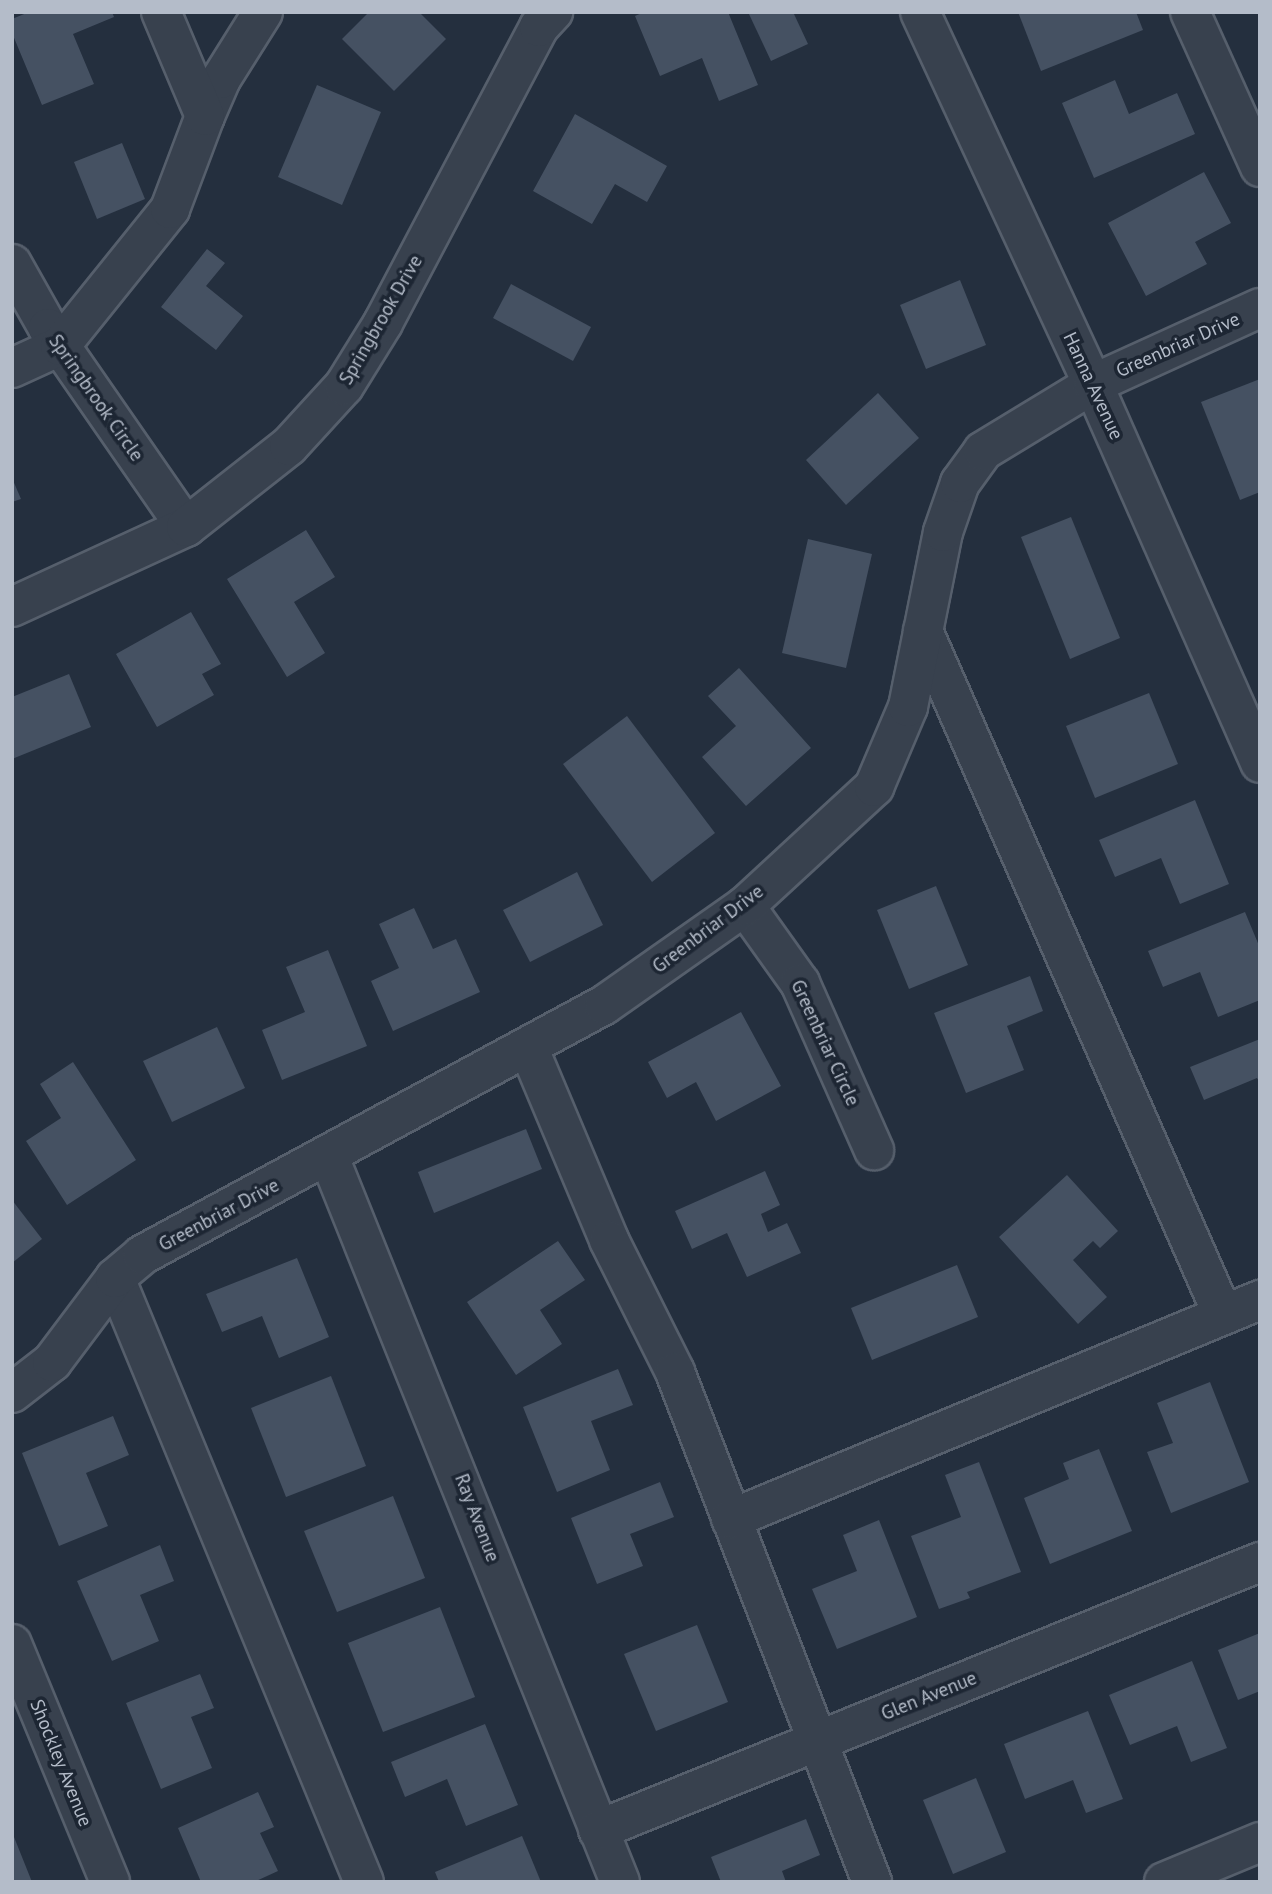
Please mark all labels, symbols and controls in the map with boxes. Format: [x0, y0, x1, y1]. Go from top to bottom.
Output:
street label: Springbrook Drive [335, 251, 427, 389]
street label: Greenbriar Drive [1113, 308, 1243, 382]
street label: Hanna Avenue [1058, 328, 1128, 444]
street label: Springbrook Circle [44, 330, 148, 466]
street label: Greenbriar Drive [648, 880, 768, 978]
street label: Greenbriar Circle [786, 976, 864, 1110]
street label: Greenbriar Drive [155, 1174, 283, 1256]
street label: Ray Avenue [450, 1470, 504, 1566]
street label: Glen Avenue [878, 1666, 980, 1726]
street label: Shockley Avenue [25, 1696, 97, 1830]

